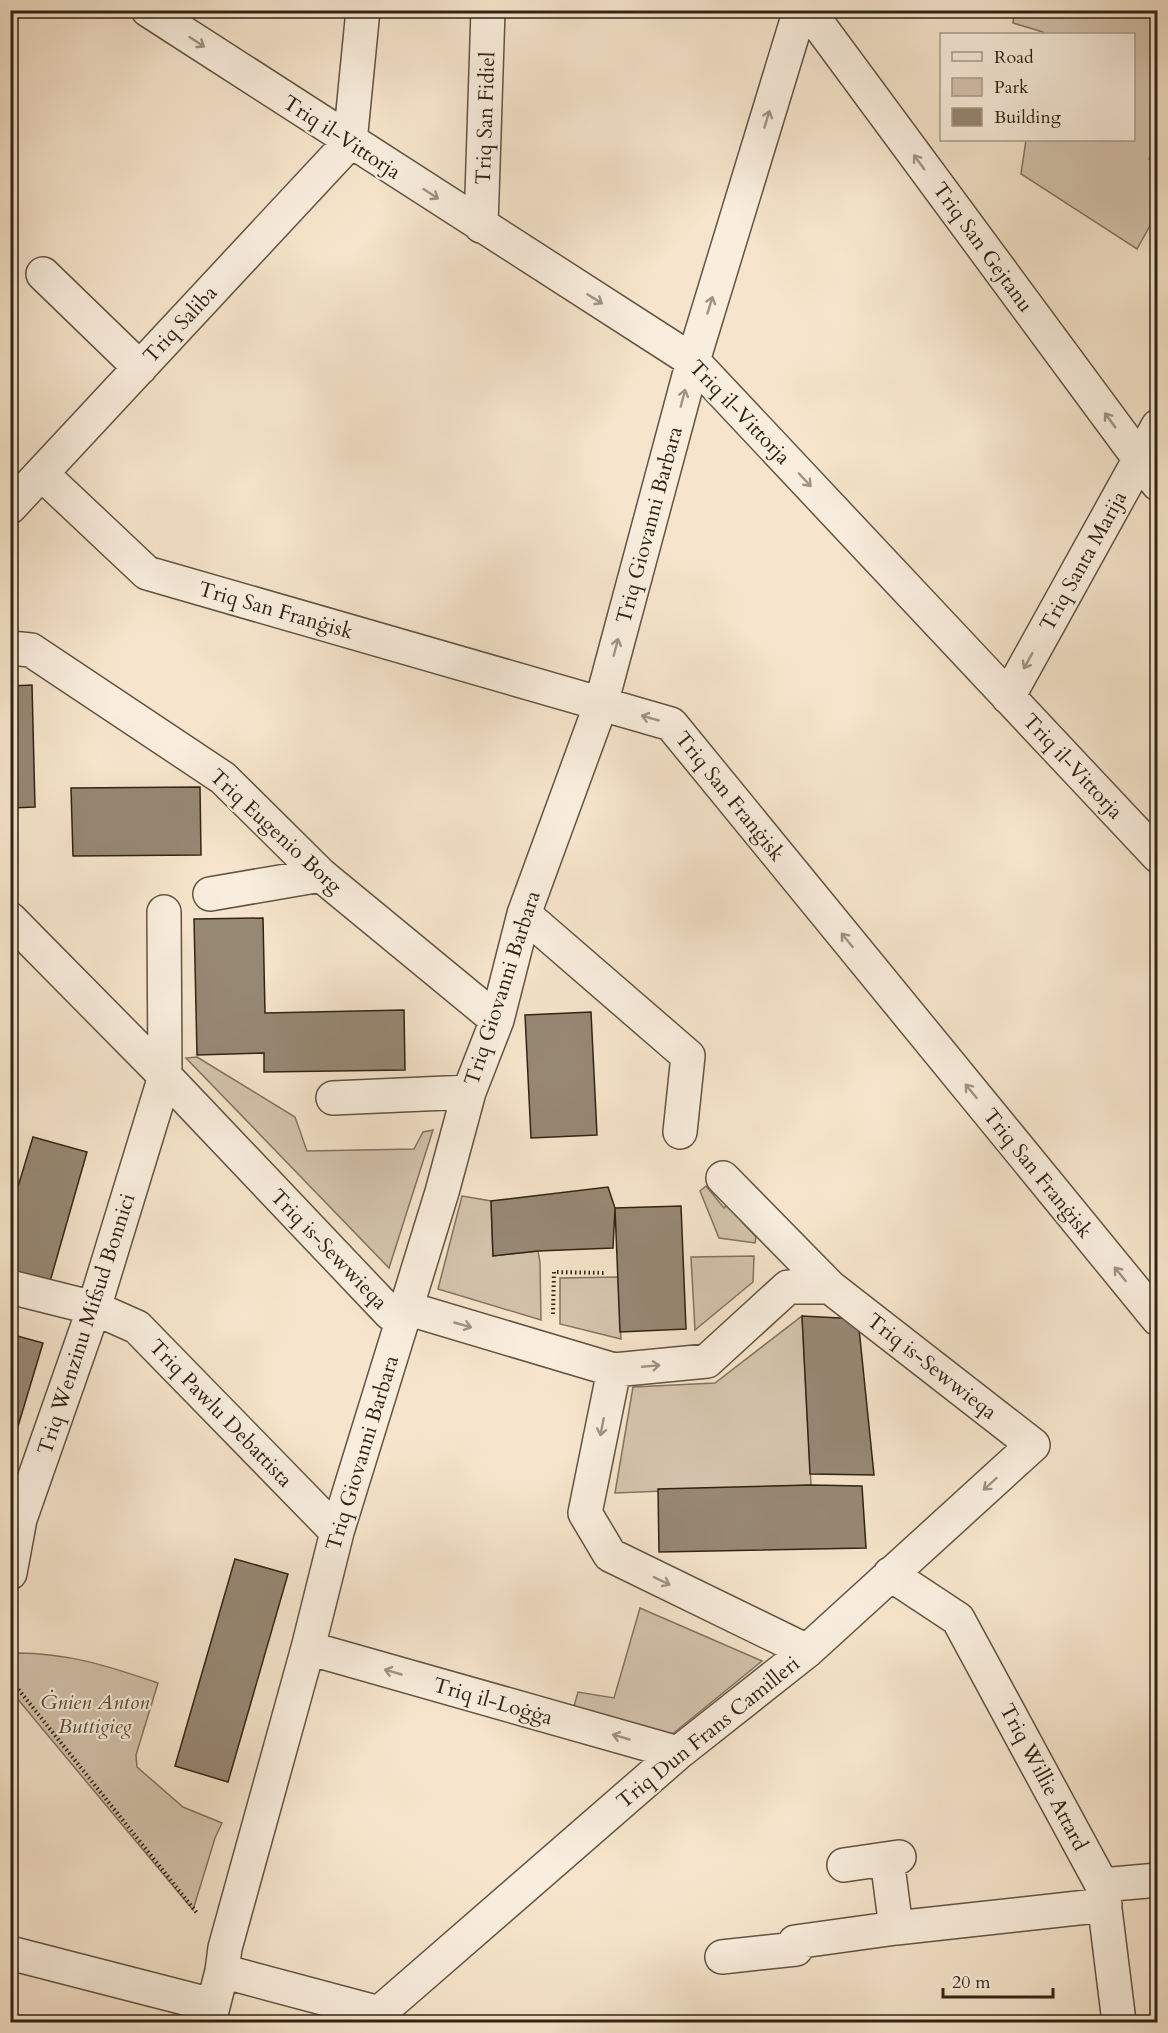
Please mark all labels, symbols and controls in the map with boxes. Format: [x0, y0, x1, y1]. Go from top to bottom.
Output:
legend [940, 33, 1135, 141]
one-way arrow [188, 37, 205, 49]
text: Road [994, 45, 1034, 70]
street label: Triq San Fidiel [469, 51, 502, 185]
text: Park [994, 75, 1029, 100]
street label: Triq il-Vittorja [277, 88, 406, 186]
text: Building [994, 105, 1062, 130]
one-way arrow [762, 110, 773, 129]
one-way arrow [913, 154, 926, 170]
street label: Triq San Gejtanu [926, 176, 1040, 318]
one-way arrow [422, 188, 439, 200]
street label: Triq Saliba [137, 279, 224, 370]
one-way arrow [587, 293, 603, 305]
one-way arrow [705, 296, 716, 315]
street label: Triq il-Vittorja [682, 354, 797, 471]
one-way arrow [678, 389, 689, 408]
one-way arrow [1104, 412, 1116, 428]
street label: Triq Giovanni Barbara [609, 423, 690, 627]
one-way arrow [798, 472, 812, 487]
street label: Triq Santa Marija [1033, 486, 1134, 637]
street label: Triq San Franġisk [195, 575, 357, 647]
one-way arrow [611, 638, 622, 657]
one-way arrow [1022, 652, 1034, 669]
street label: Triq il-Vittorja [1016, 707, 1129, 826]
one-way arrow [641, 712, 660, 723]
street label: Triq San Franġisk [668, 725, 792, 868]
street label: Triq Eugenio Borg [203, 762, 348, 901]
street label: Triq Giovanni Barbara [457, 887, 548, 1089]
one-way arrow [841, 932, 854, 948]
one-way arrow [964, 1083, 977, 1099]
street label: Triq San Franġisk [976, 1102, 1100, 1245]
street label: Triq is-Sewwieqa [263, 1183, 394, 1316]
street label: Triq Wenzinu Mifsud Bonnici [30, 1190, 143, 1459]
one-way arrow [1114, 1266, 1127, 1282]
street label: Triq is-Sewwieqa [861, 1306, 1003, 1426]
one-way arrow [453, 1320, 472, 1331]
street label: Triq Pawlu Debattista [142, 1333, 299, 1494]
street label: Triq Giovanni Barbara [319, 1352, 406, 1554]
one-way arrow [640, 1360, 660, 1371]
one-way arrow [596, 1417, 607, 1436]
one-way arrow [982, 1477, 997, 1491]
one-way arrow [653, 1575, 671, 1587]
street label: Triq Dun Frans Camilleri [611, 1649, 806, 1815]
one-way arrow [384, 1666, 403, 1678]
street label: Triq il-Loġġa [430, 1671, 556, 1732]
park label: Ġnien Anton Buttigieg [41, 1688, 150, 1741]
street label: Triq Willie Attard [993, 1699, 1095, 1856]
one-way arrow [612, 1731, 631, 1742]
scale bar [943, 1961, 1052, 1999]
text: 20 m [952, 1970, 991, 1995]

